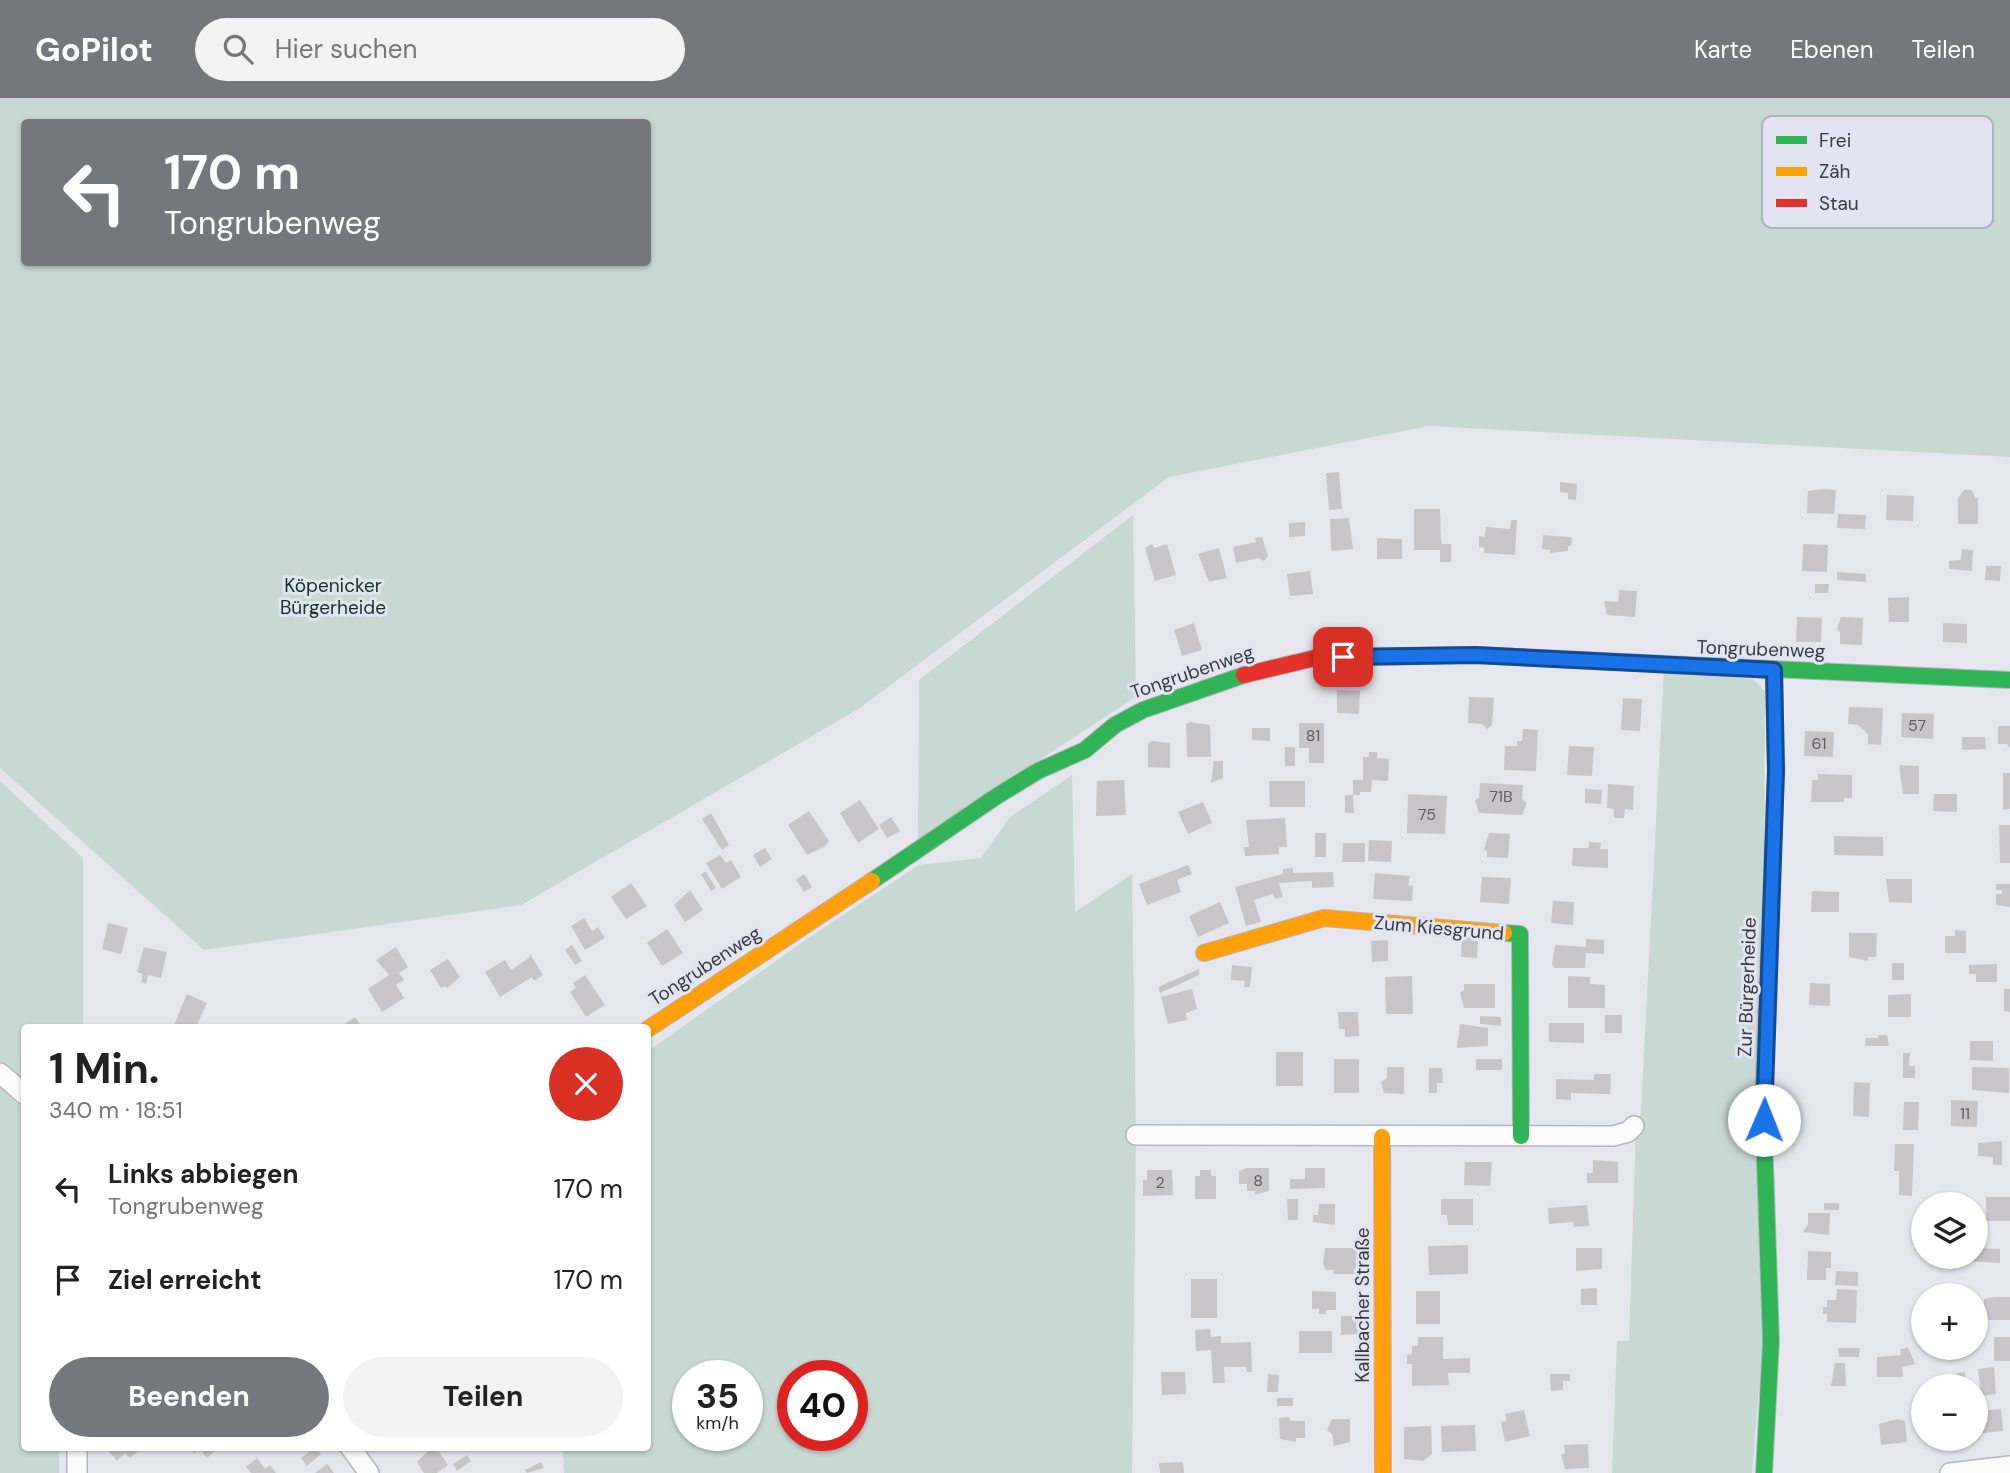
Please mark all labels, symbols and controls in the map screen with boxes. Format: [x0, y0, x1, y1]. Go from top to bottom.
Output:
search box [195, 18, 685, 81]
text: GoPilot [35, 28, 153, 71]
icon: search [219, 30, 257, 68]
text: Hier suchen [275, 32, 417, 66]
text: Karte [1694, 34, 1752, 65]
text: Ebenen [1790, 34, 1874, 65]
text: Teilen [1912, 34, 1975, 65]
legend [1762, 116, 1993, 228]
text: Frei [1819, 128, 1851, 153]
text: 170 m [164, 140, 300, 204]
icon: left [49, 147, 140, 238]
text: Zäh [1819, 159, 1851, 184]
text: Stau [1819, 191, 1859, 216]
text: Tongrubenweg [164, 202, 381, 244]
park label: Köpenicker Bürgerheide [280, 573, 386, 620]
pin [1313, 627, 1373, 687]
street label: Tongrubenweg [1696, 634, 1826, 664]
icon: arrive [1324, 638, 1362, 676]
street label: Tongrubenweg [1127, 639, 1257, 705]
house number: 57 [1908, 715, 1926, 736]
house number: 81 [1306, 725, 1320, 746]
house number: 61 [1811, 733, 1827, 754]
house number: 71B [1489, 786, 1513, 807]
house number: 75 [1418, 804, 1436, 825]
street label: Zum Kiesgrund [1373, 910, 1505, 946]
street label: Zur Bürgerheide [1732, 917, 1762, 1057]
street label: Tongrubenweg [644, 920, 766, 1012]
text: 1 Min. [49, 1041, 159, 1096]
button: close [549, 1047, 623, 1121]
position arrow [1727, 1083, 1801, 1157]
text: 340 m · 18:51 [49, 1095, 183, 1125]
house number: 11 [1960, 1103, 1970, 1124]
text: Links abbiegen [108, 1157, 298, 1191]
icon: left [49, 1170, 87, 1208]
house number: 8 [1253, 1170, 1263, 1191]
text: 170 m [554, 1172, 623, 1206]
house number: 2 [1155, 1172, 1165, 1193]
text: Tongrubenweg [108, 1191, 264, 1221]
map controls [1911, 1192, 1988, 1451]
button: layers [1911, 1192, 1988, 1269]
street label: Kallbacher Straße [1350, 1227, 1375, 1383]
icon: arrive [49, 1261, 87, 1299]
text: Ziel erreicht [108, 1263, 261, 1297]
text: 170 m [554, 1263, 623, 1297]
button: + [1911, 1283, 1988, 1360]
button: Beenden [49, 1357, 329, 1437]
button: Teilen [343, 1357, 623, 1437]
speed limit sign: 40 [777, 1360, 868, 1451]
text: 35 [696, 1373, 739, 1419]
button: − [1911, 1374, 1988, 1451]
text: km/h [696, 1411, 739, 1435]

